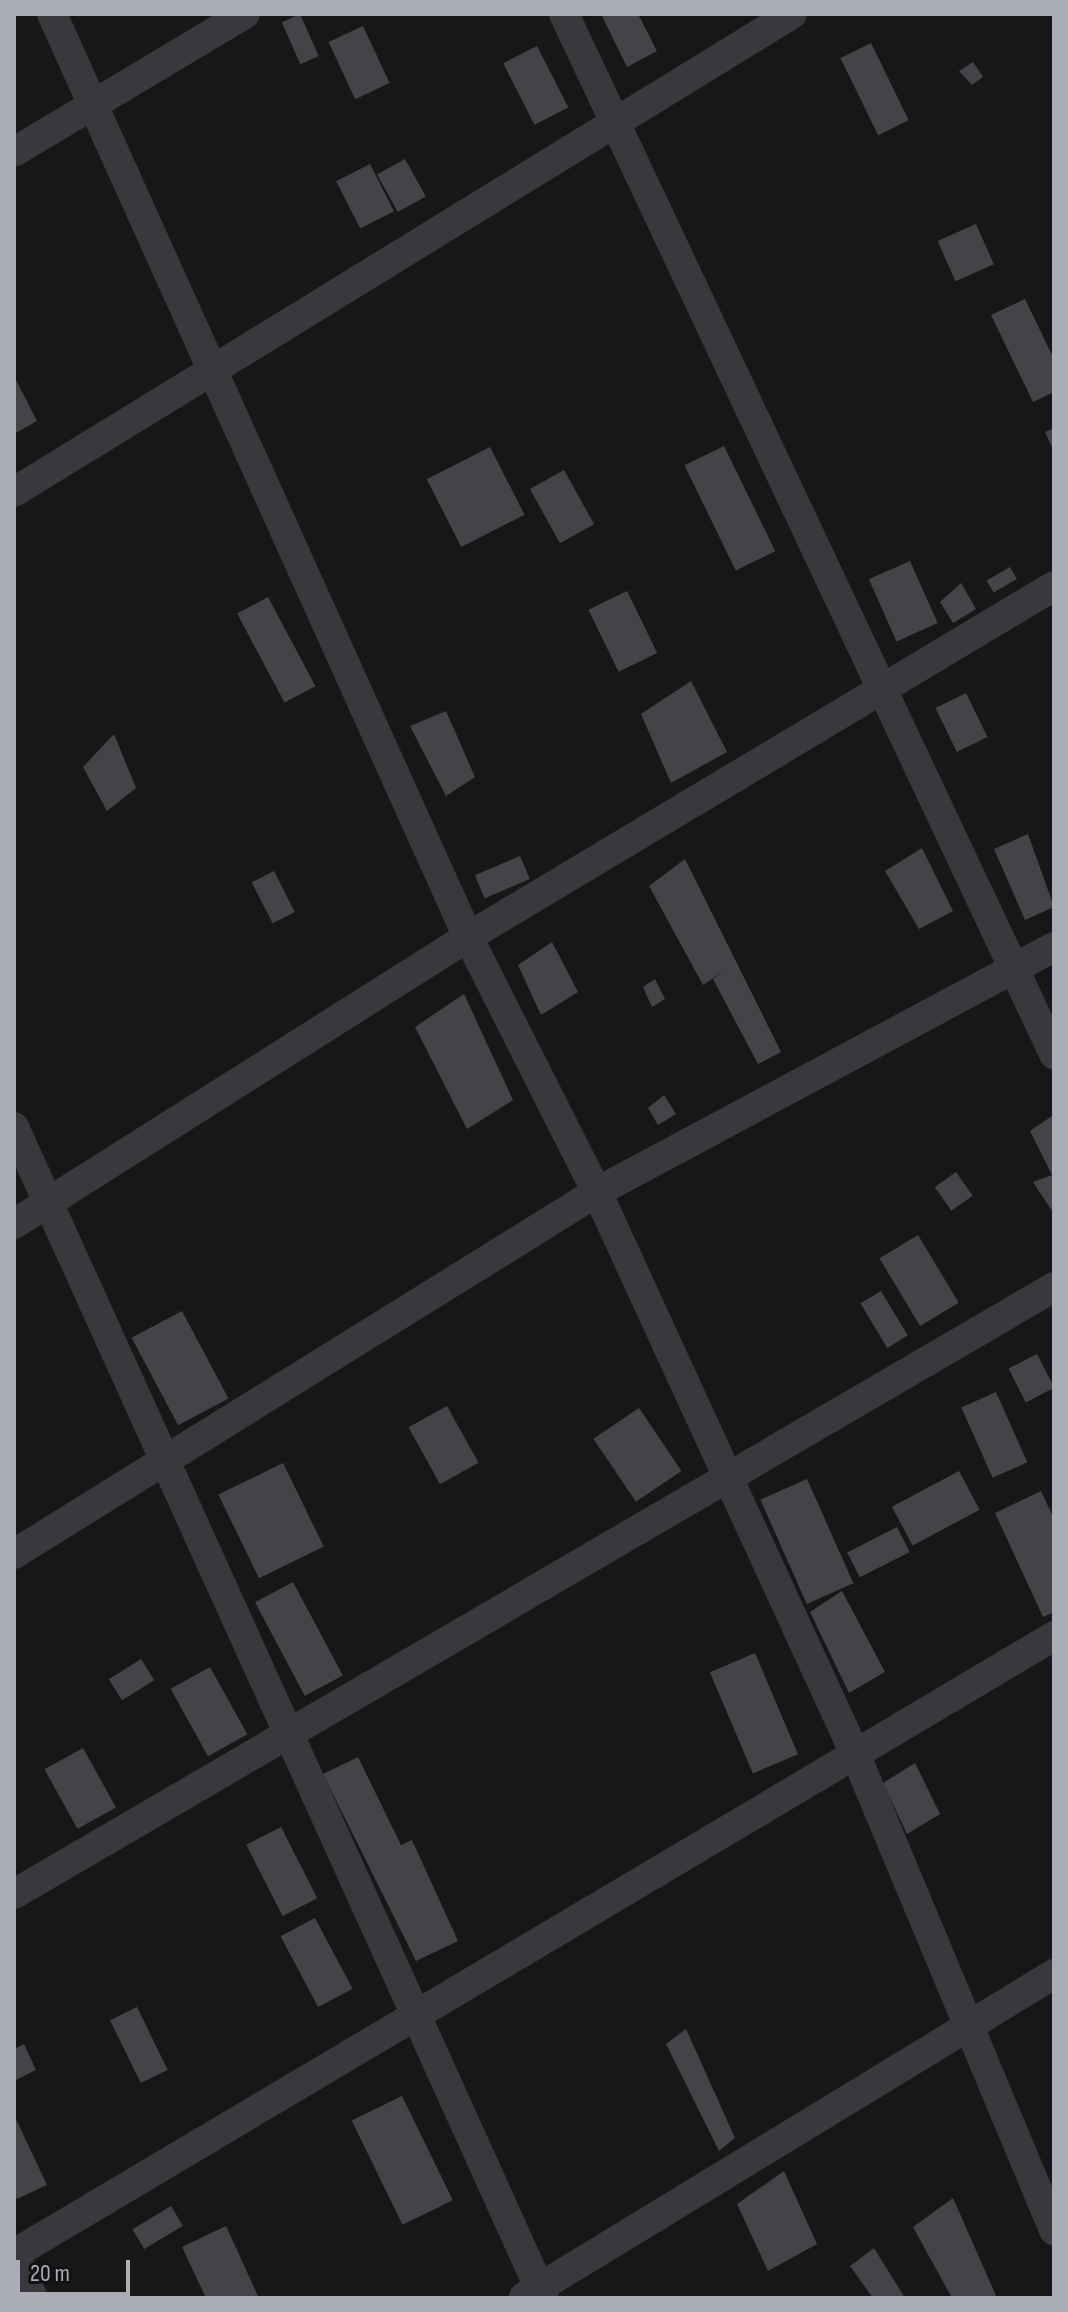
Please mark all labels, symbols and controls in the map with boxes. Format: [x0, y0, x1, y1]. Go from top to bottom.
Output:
scale bar [20, 2244, 134, 2294]
text: 20 m [30, 2259, 70, 2288]

